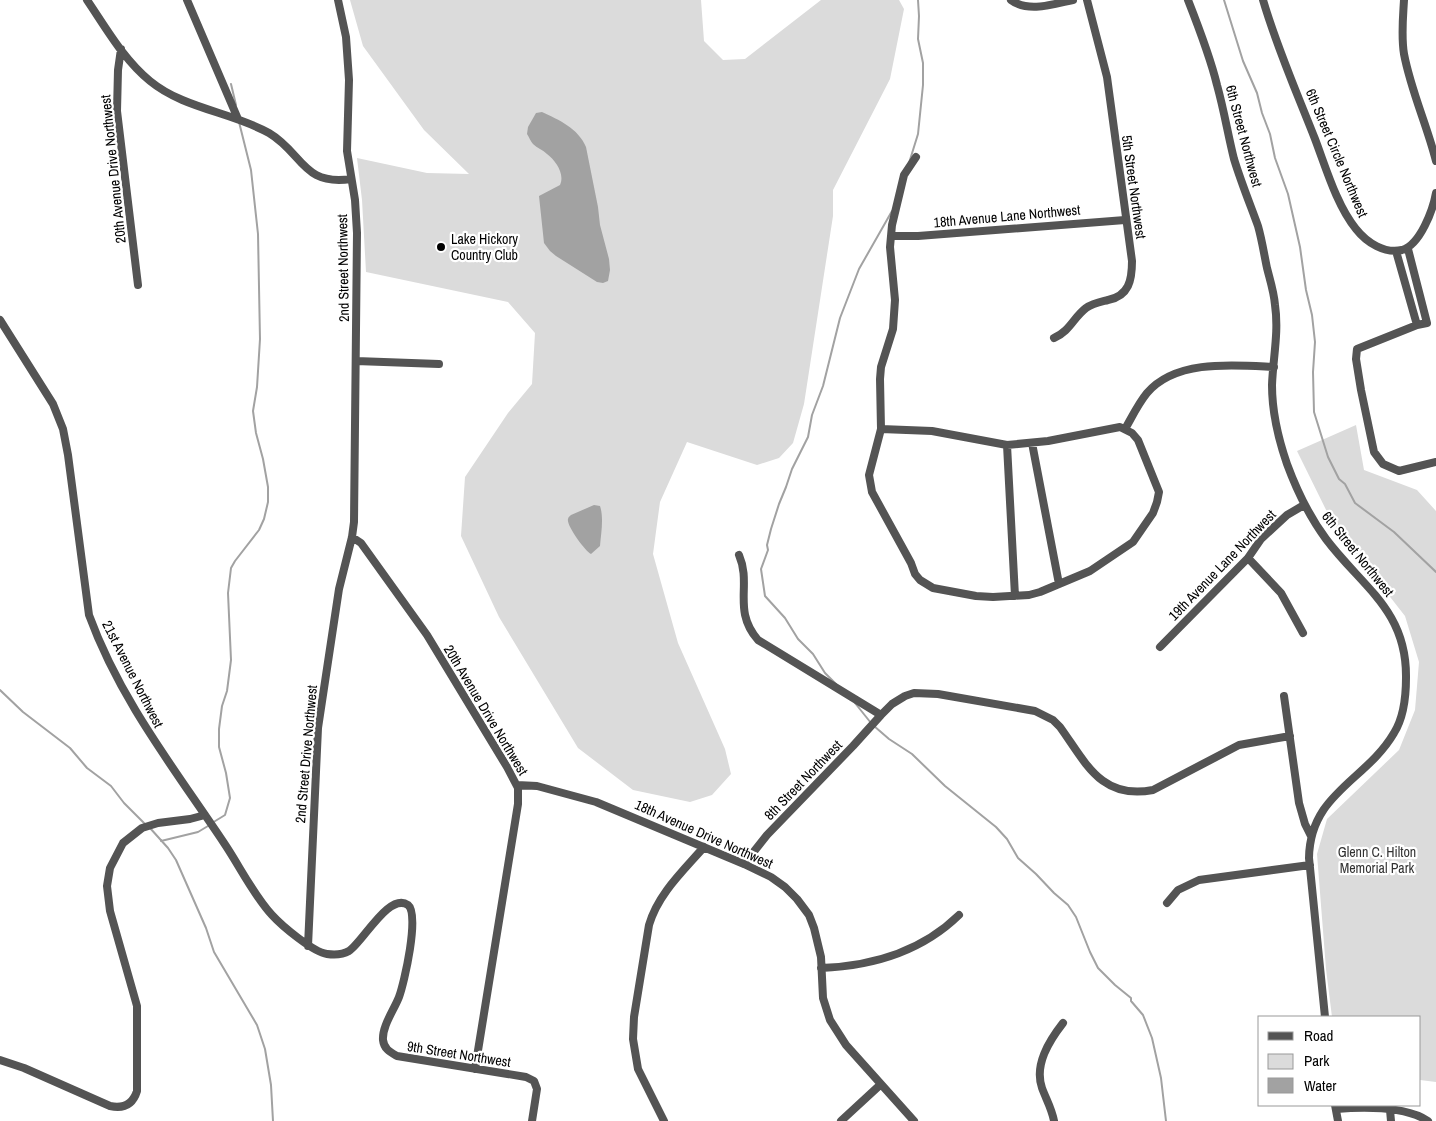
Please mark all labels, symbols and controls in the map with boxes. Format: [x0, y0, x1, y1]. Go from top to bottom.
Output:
street label: 6th Street Northwest [1222, 83, 1266, 189]
street label: 6th Street Circle Northwest [1302, 86, 1372, 220]
street label: 20th Avenue Drive Northwest [96, 94, 130, 244]
street label: 5th Street Northwest [1118, 134, 1150, 240]
street label: 18th Avenue Lane Northwest [933, 201, 1081, 231]
street label: 2nd Street Northwest [333, 214, 353, 322]
place label: Lake Hickory Country Club [451, 230, 518, 264]
marker: Lake Hickory Country Club [435, 241, 447, 253]
street label: 19th Avenue Lane Northwest [1164, 506, 1280, 624]
street label: 6th Street Northwest [1318, 508, 1398, 600]
street label: 21st Avenue Northwest [98, 617, 168, 731]
street label: 20th Avenue Drive Northwest [440, 641, 532, 779]
street label: 2nd Street Drive Northwest [291, 684, 321, 824]
street label: 8th Street Northwest [760, 736, 846, 824]
street label: 18th Avenue Drive Northwest [632, 795, 776, 873]
park label: Glenn C. Hilton Memorial Park [1338, 843, 1416, 877]
legend [1258, 1016, 1421, 1106]
text: Road [1304, 1025, 1333, 1046]
street label: 9th Street Northwest [406, 1037, 512, 1071]
text: Park [1304, 1050, 1330, 1071]
text: Water [1304, 1075, 1336, 1096]

